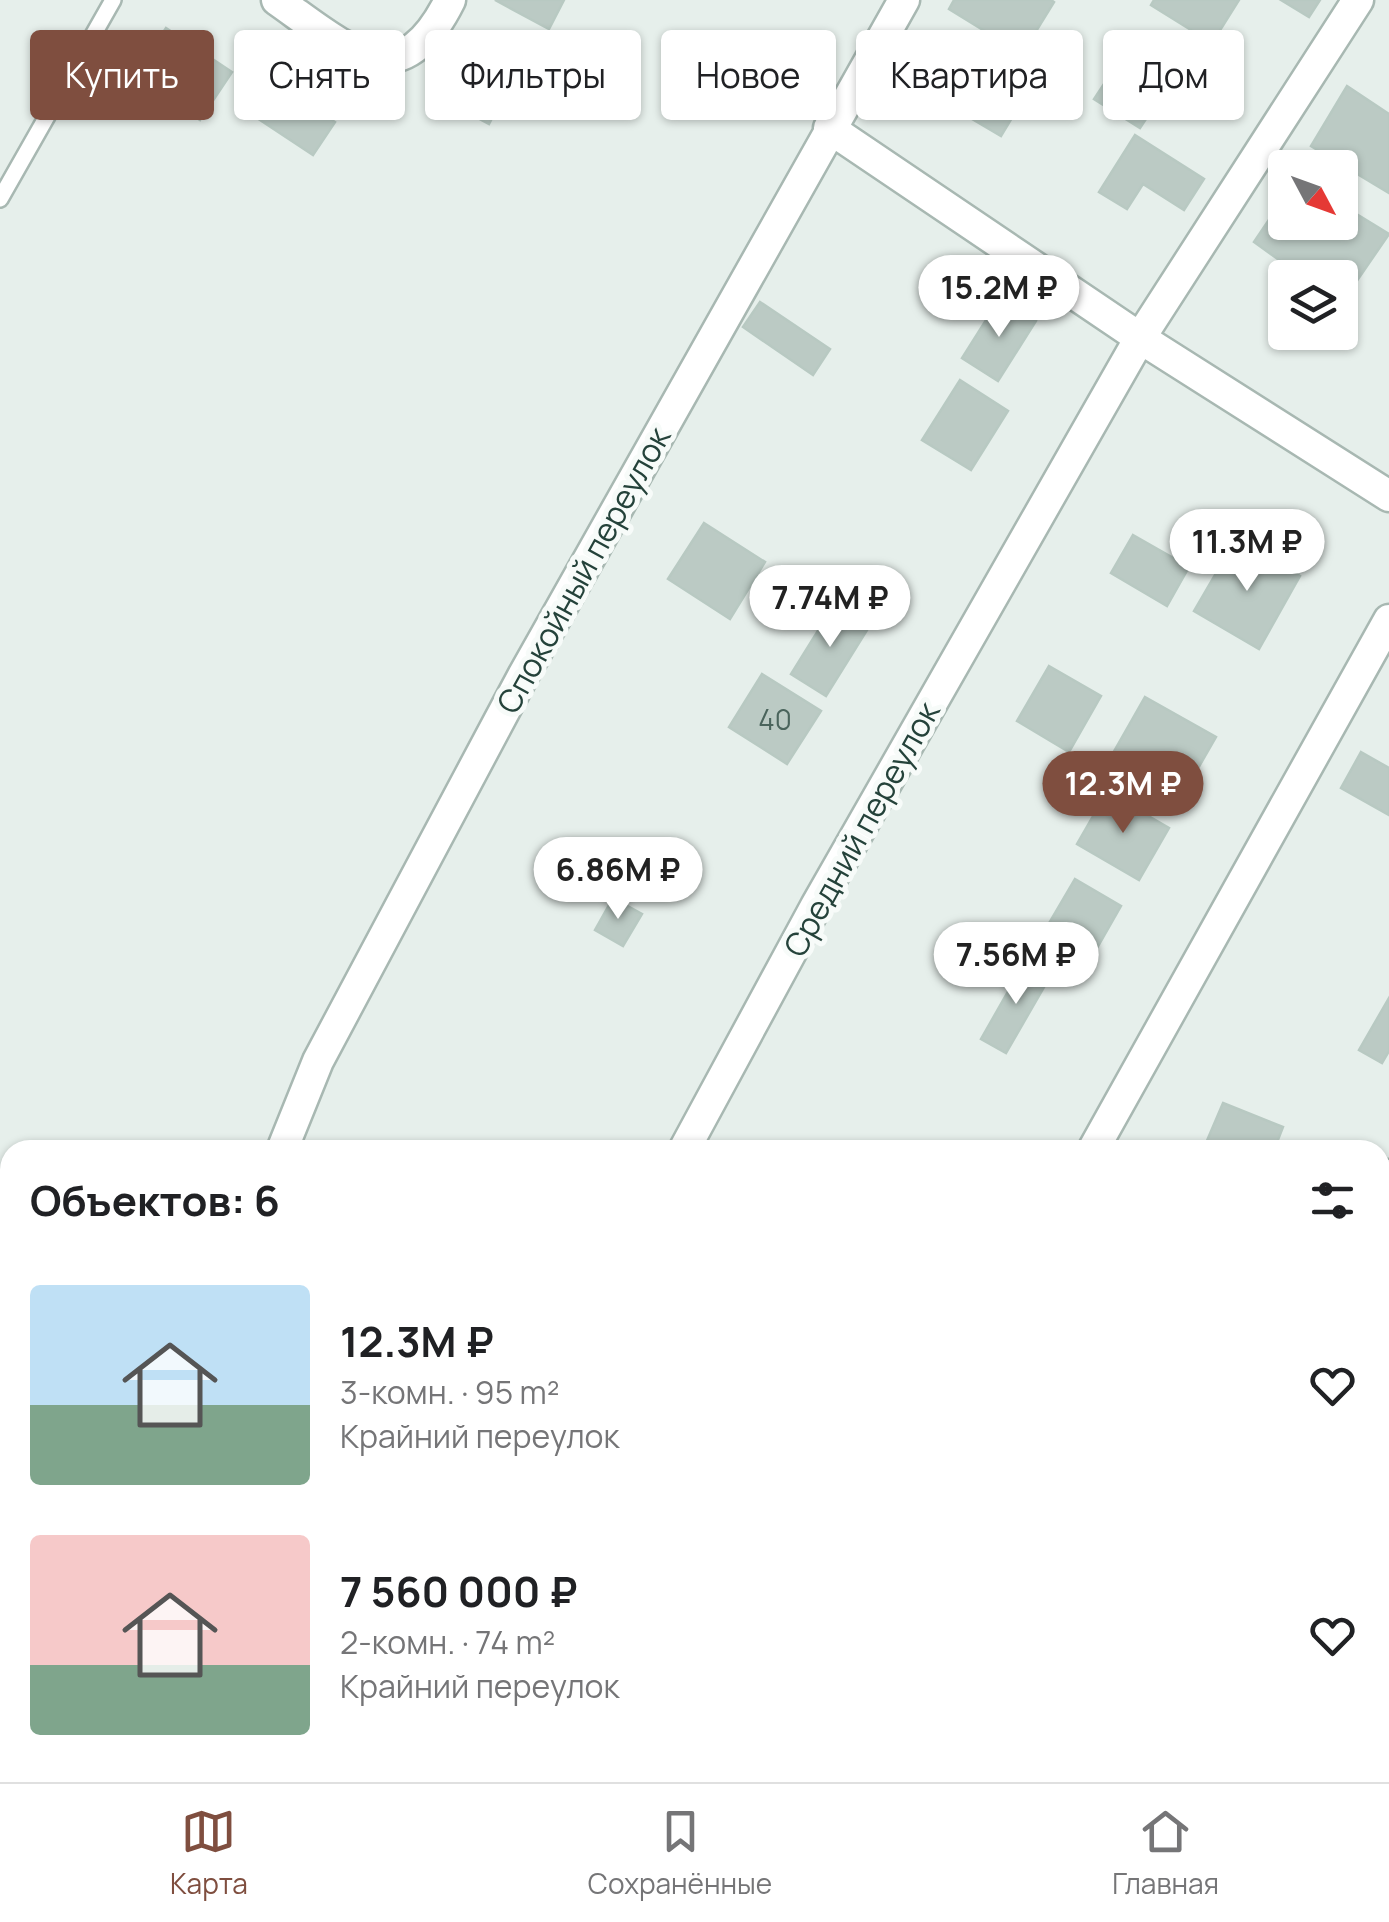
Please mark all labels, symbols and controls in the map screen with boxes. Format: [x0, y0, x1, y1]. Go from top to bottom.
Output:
chip: Купить [30, 30, 214, 120]
chip: Снять [234, 30, 405, 120]
chip: Фильтры [425, 30, 641, 120]
chip: Новое [661, 30, 836, 120]
chip: Квартира [856, 30, 1083, 120]
chip: Дом [1103, 30, 1244, 120]
north arrow [1268, 150, 1358, 240]
map controls [1268, 150, 1358, 350]
pin: 15.2M ₽ [907, 255, 1091, 340]
button: layers [1268, 260, 1358, 350]
text: 15.2M ₽ [940, 265, 1058, 309]
street label: Спокойный переулок [486, 418, 681, 721]
pin: 11.3M ₽ [1155, 509, 1339, 594]
text: 11.3M ₽ [1192, 519, 1302, 563]
pin: 7.74M ₽ [738, 565, 922, 650]
text: 7.74M ₽ [771, 575, 889, 619]
street label: Средний переулок [773, 693, 950, 964]
house number: 40 [758, 700, 792, 738]
pin: 12.3M ₽ [1031, 751, 1215, 836]
text: 12.3M ₽ [1064, 761, 1182, 805]
pin: 6.86M ₽ [526, 837, 710, 922]
text: 6.86M ₽ [556, 847, 680, 891]
pin: 7.56M ₽ [924, 922, 1108, 1007]
text: 7.56M ₽ [956, 932, 1076, 976]
text: Объектов: 6 [30, 1171, 280, 1229]
icon: filters [1305, 1173, 1360, 1228]
text: 12.3M ₽ [340, 1312, 494, 1370]
icon: home [110, 1325, 230, 1445]
icon: heart [1305, 1358, 1360, 1413]
text: 3-комн. · 95 m² [340, 1370, 560, 1414]
text: Крайний переулок [340, 1414, 619, 1458]
text: 7 560 000 ₽ [340, 1562, 578, 1620]
icon: home [110, 1575, 230, 1695]
icon: heart [1305, 1608, 1360, 1663]
text: 2-комн. · 74 m² [340, 1620, 555, 1664]
text: Крайний переулок [340, 1664, 619, 1708]
tab: Карта [170, 1804, 248, 1902]
tab: Сохранённые [588, 1804, 772, 1902]
tab: Главная [1112, 1804, 1219, 1902]

